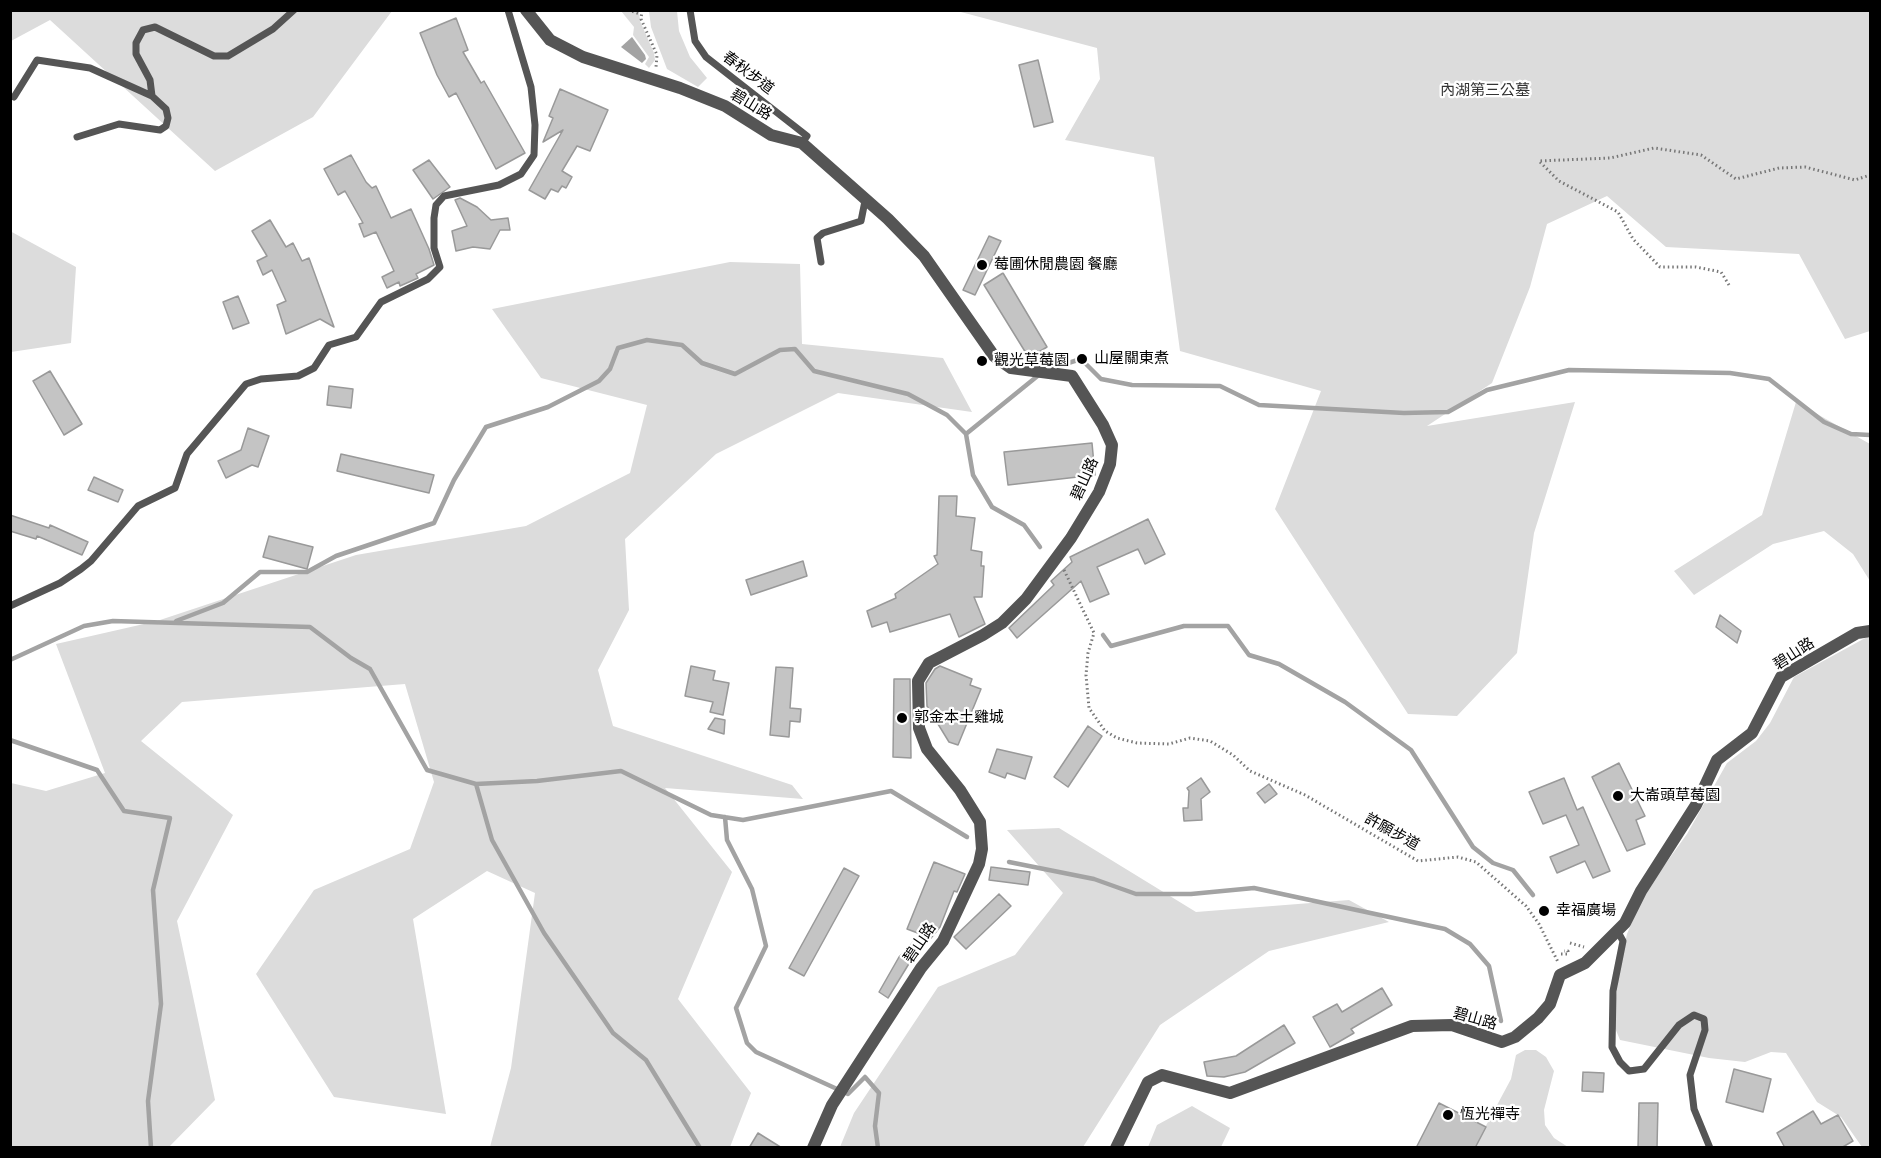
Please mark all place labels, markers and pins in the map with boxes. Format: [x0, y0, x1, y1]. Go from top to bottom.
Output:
place label: 莓圃休閒農園 餐廳 [994, 256, 1118, 274]
marker: 莓圃休閒農園 餐廳 [975, 258, 989, 272]
place label: 山屋關東煮 [1094, 350, 1169, 368]
place label: 觀光草莓園 [994, 352, 1069, 370]
marker: 山屋關東煮 [1075, 352, 1089, 366]
marker: 觀光草莓園 [975, 354, 989, 368]
place label: 郭金本土雞城 [914, 709, 1004, 727]
marker: 郭金本土雞城 [895, 711, 909, 725]
place label: 大崙頭草莓園 [1630, 787, 1720, 805]
marker: 大崙頭草莓園 [1611, 789, 1625, 803]
place label: 幸福廣場 [1556, 902, 1616, 920]
marker: 幸福廣場 [1537, 904, 1551, 918]
place label: 恆光禪寺 [1460, 1106, 1520, 1124]
marker: 恆光禪寺 [1441, 1108, 1455, 1122]

